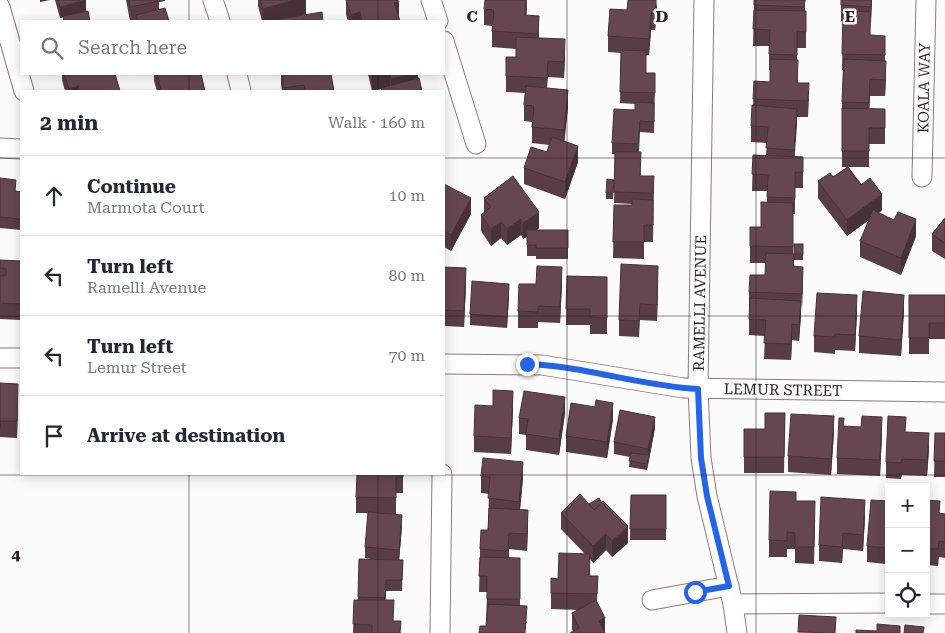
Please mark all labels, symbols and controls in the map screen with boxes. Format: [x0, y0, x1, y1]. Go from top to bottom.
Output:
text: C [466, 7, 478, 26]
text: D [656, 7, 669, 26]
text: E [845, 7, 855, 26]
search box [20, 20, 445, 75]
icon: search [38, 34, 66, 62]
text: Search here [78, 36, 187, 59]
street label: KOALA WAY [914, 42, 934, 133]
text: 2 min [40, 111, 98, 135]
text: Walk · 160 m [328, 113, 425, 132]
text: Continue [87, 175, 176, 198]
icon: ahead [40, 182, 68, 210]
text: 10 m [388, 186, 425, 205]
text: Marmota Court [87, 198, 205, 217]
street label: RAMELLI AVENUE [690, 235, 710, 371]
text: Turn left [87, 255, 173, 278]
icon: left [40, 262, 68, 290]
text: 80 m [388, 266, 425, 285]
text: Ramelli Avenue [87, 278, 206, 297]
text: Turn left [87, 335, 173, 358]
icon: left [40, 342, 68, 370]
text: 70 m [388, 346, 425, 365]
route end [516, 353, 539, 376]
text: Lemur Street [87, 358, 187, 377]
street label: LEMUR STREET [724, 380, 842, 400]
icon: arrive [40, 422, 68, 450]
text: Arrive at destination [87, 424, 285, 447]
map controls [885, 483, 930, 618]
button: + [885, 483, 930, 528]
button: − [885, 528, 930, 573]
text: 4 [12, 545, 21, 564]
button: locate [885, 573, 930, 618]
route start [684, 581, 707, 604]

